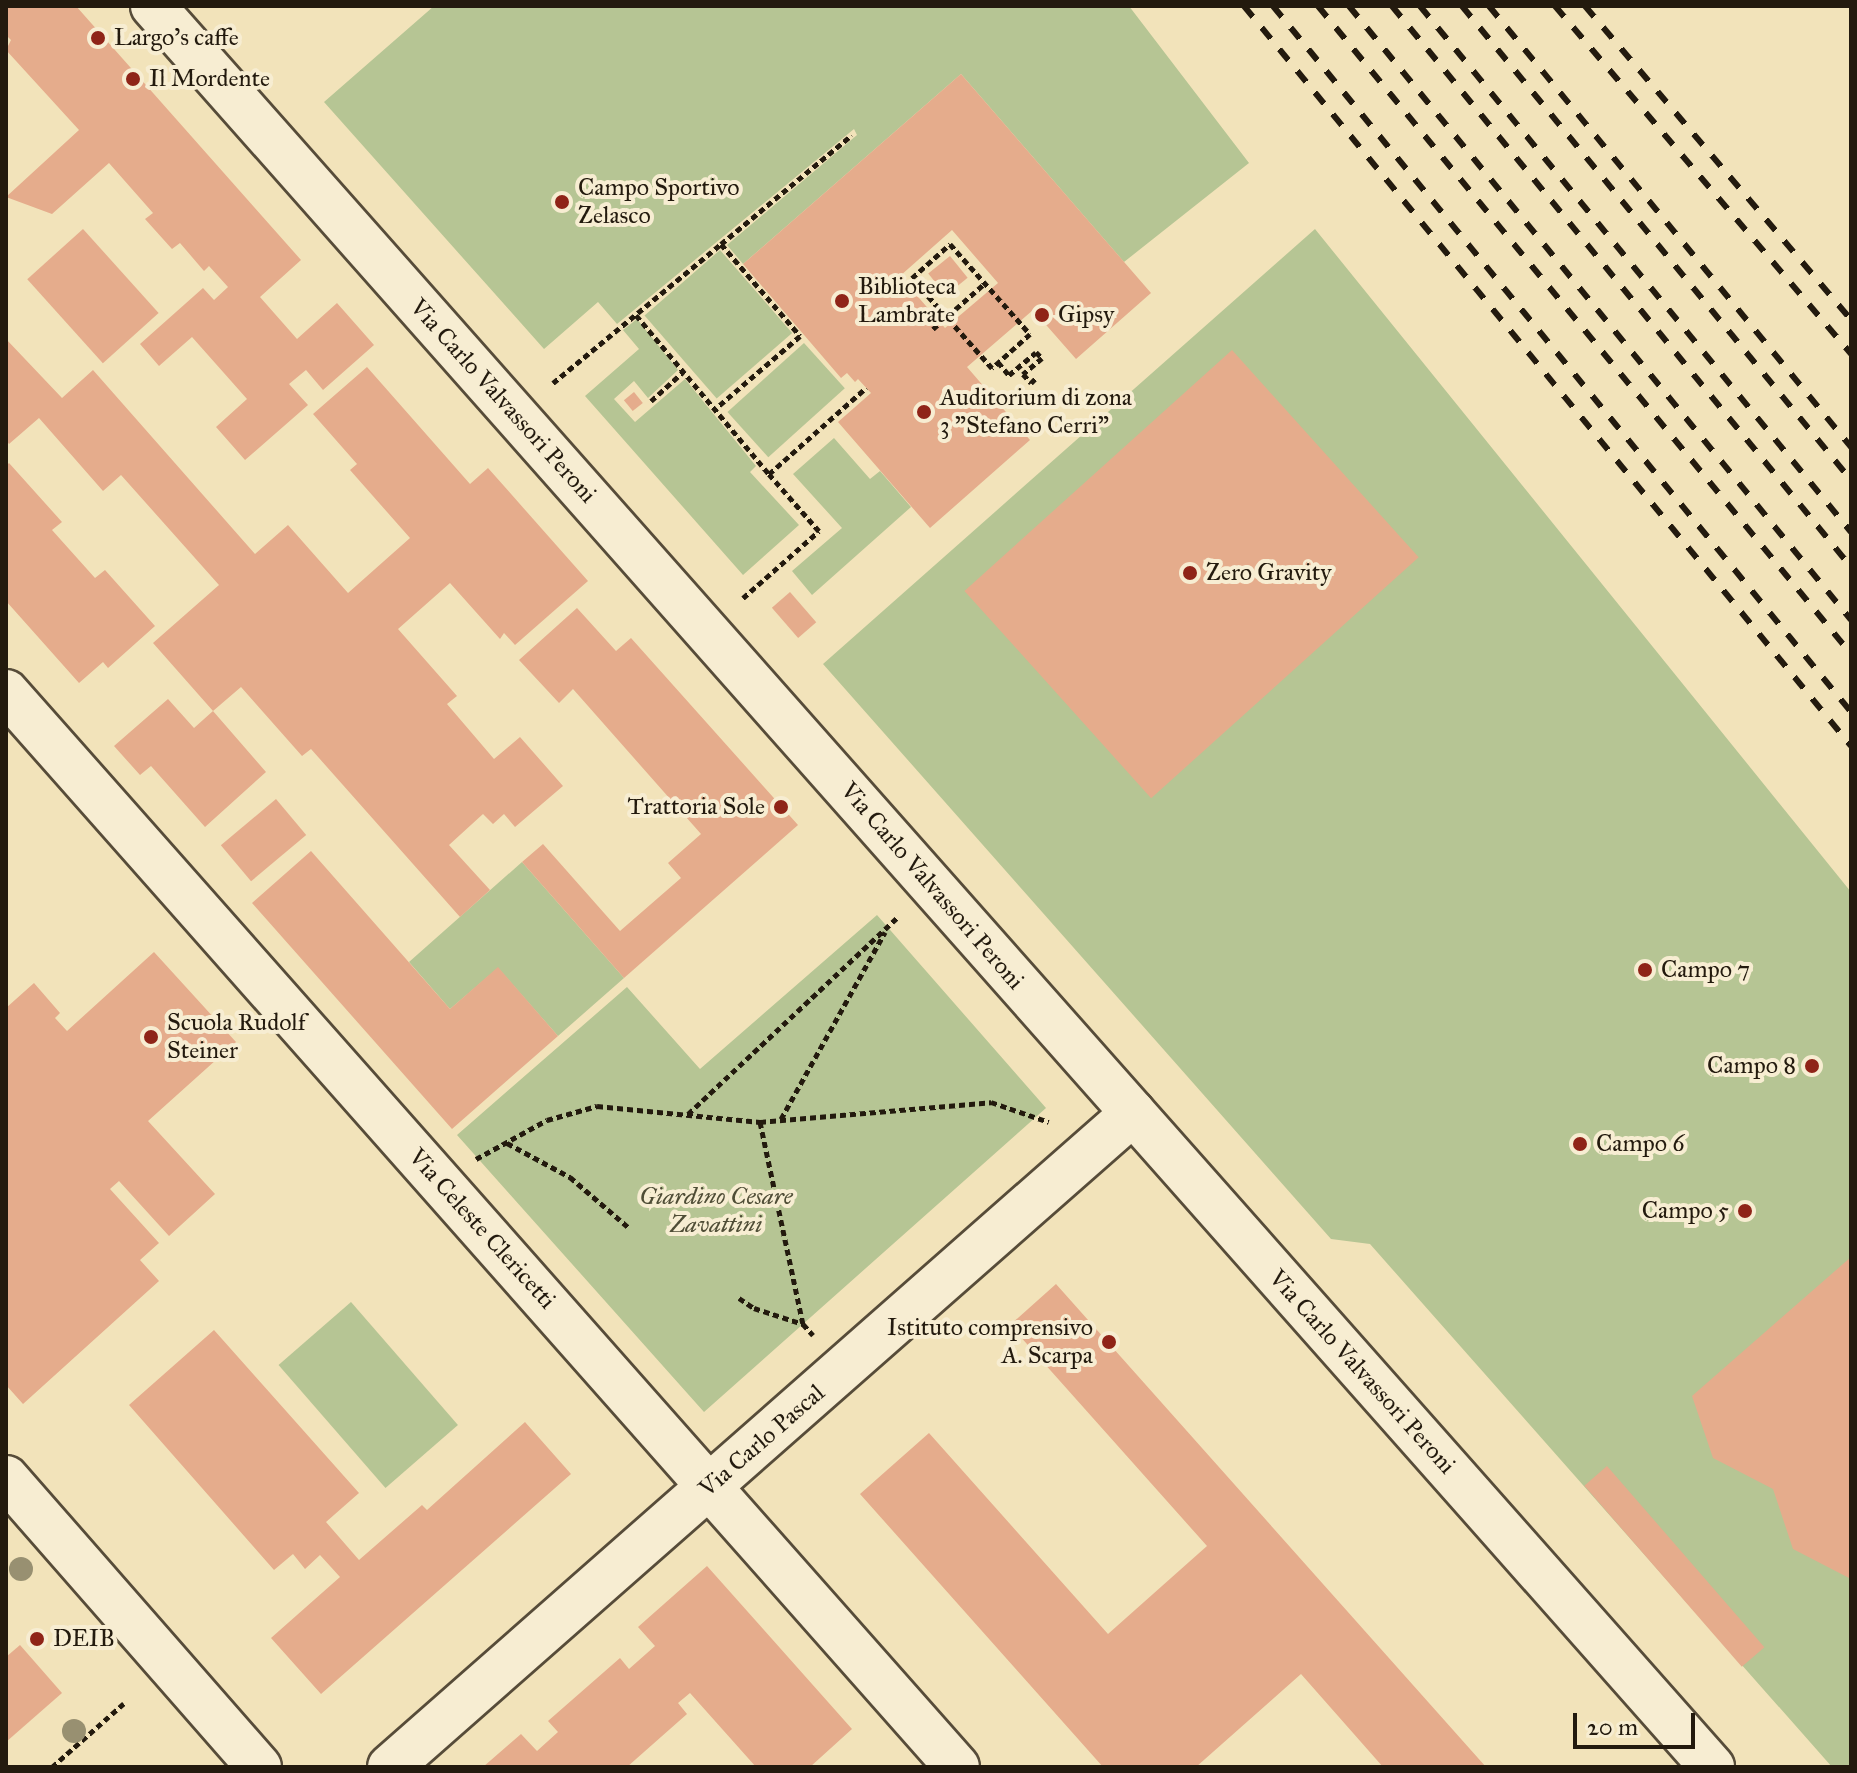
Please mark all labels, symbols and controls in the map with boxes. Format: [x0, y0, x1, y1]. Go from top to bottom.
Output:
place label: Largo's caffe [114, 24, 239, 52]
marker: Largo's caffe [89, 29, 107, 47]
place label: Il Mordente [149, 65, 270, 93]
marker: Il Mordente [124, 70, 142, 88]
place label: Campo Sportivo Zelasco [578, 174, 740, 230]
marker: Campo Sportivo Zelasco [553, 193, 571, 211]
place label: Biblioteca Lambrate [858, 273, 956, 329]
marker: Biblioteca Lambrate [833, 292, 851, 310]
street label: Via Carlo Valvassori Peroni [404, 293, 602, 509]
place label: Gipsy [1058, 301, 1114, 329]
marker: Gipsy [1033, 306, 1051, 324]
place label: Auditorium di zona 3 "Stefano Cerri" [940, 384, 1132, 440]
marker: Auditorium di zona 3 "Stefano Cerri" [915, 403, 933, 421]
place label: Zero Gravity [1206, 559, 1332, 587]
marker: Zero Gravity [1181, 564, 1199, 582]
street label: Via Carlo Valvassori Peroni [834, 777, 1030, 995]
place label: Trattoria Sole [628, 793, 765, 821]
marker: Trattoria Sole [772, 798, 790, 816]
place label: Campo 7 [1661, 956, 1750, 984]
marker: Campo 7 [1636, 961, 1654, 979]
place label: Scuola Rudolf Steiner [167, 1009, 306, 1065]
marker: Scuola Rudolf Steiner [142, 1028, 160, 1046]
place label: Campo 8 [1707, 1052, 1796, 1080]
marker: Campo 8 [1803, 1057, 1821, 1075]
place label: Campo 6 [1596, 1130, 1684, 1158]
marker: Campo 6 [1571, 1135, 1589, 1153]
street label: Via Celeste Clericetti [402, 1143, 562, 1315]
park label: Giardino Cesare Zavattini [639, 1183, 793, 1239]
place label: Campo 5 [1642, 1197, 1729, 1225]
marker: Campo 5 [1736, 1202, 1754, 1220]
street label: Via Carlo Valvassori Peroni [1263, 1264, 1461, 1480]
place label: Istituto comprensivo A. Scarpa [887, 1314, 1093, 1370]
marker: Istituto comprensivo A. Scarpa [1100, 1333, 1118, 1351]
street label: Via Carlo Pascal [693, 1379, 831, 1503]
place label: DEIB [53, 1625, 115, 1653]
marker: DEIB [28, 1630, 46, 1648]
scale bar [1577, 1697, 1699, 1747]
text: 20 m [1587, 1712, 1638, 1742]

